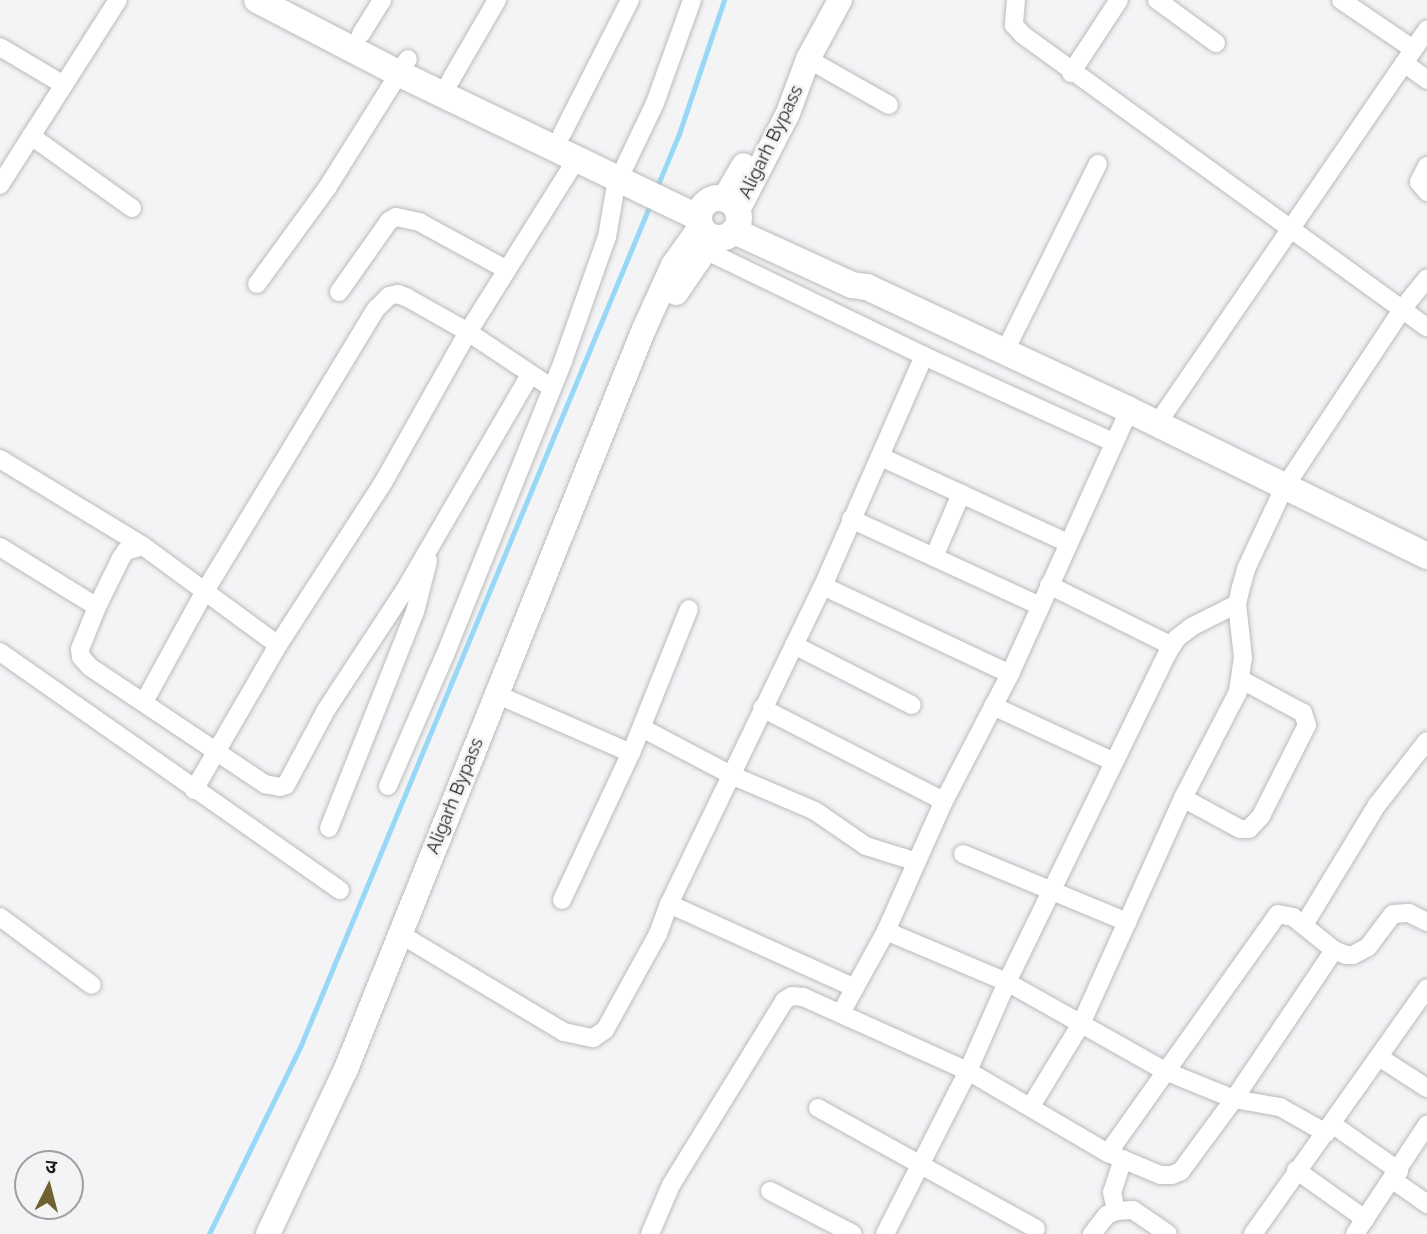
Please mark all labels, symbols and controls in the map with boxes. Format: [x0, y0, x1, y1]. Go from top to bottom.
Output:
street label: Aligarh Bypass [734, 82, 808, 202]
street label: Aligarh Bypass [422, 735, 488, 857]
north arrow [14, 1150, 84, 1220]
text: उ [44, 1155, 58, 1178]

